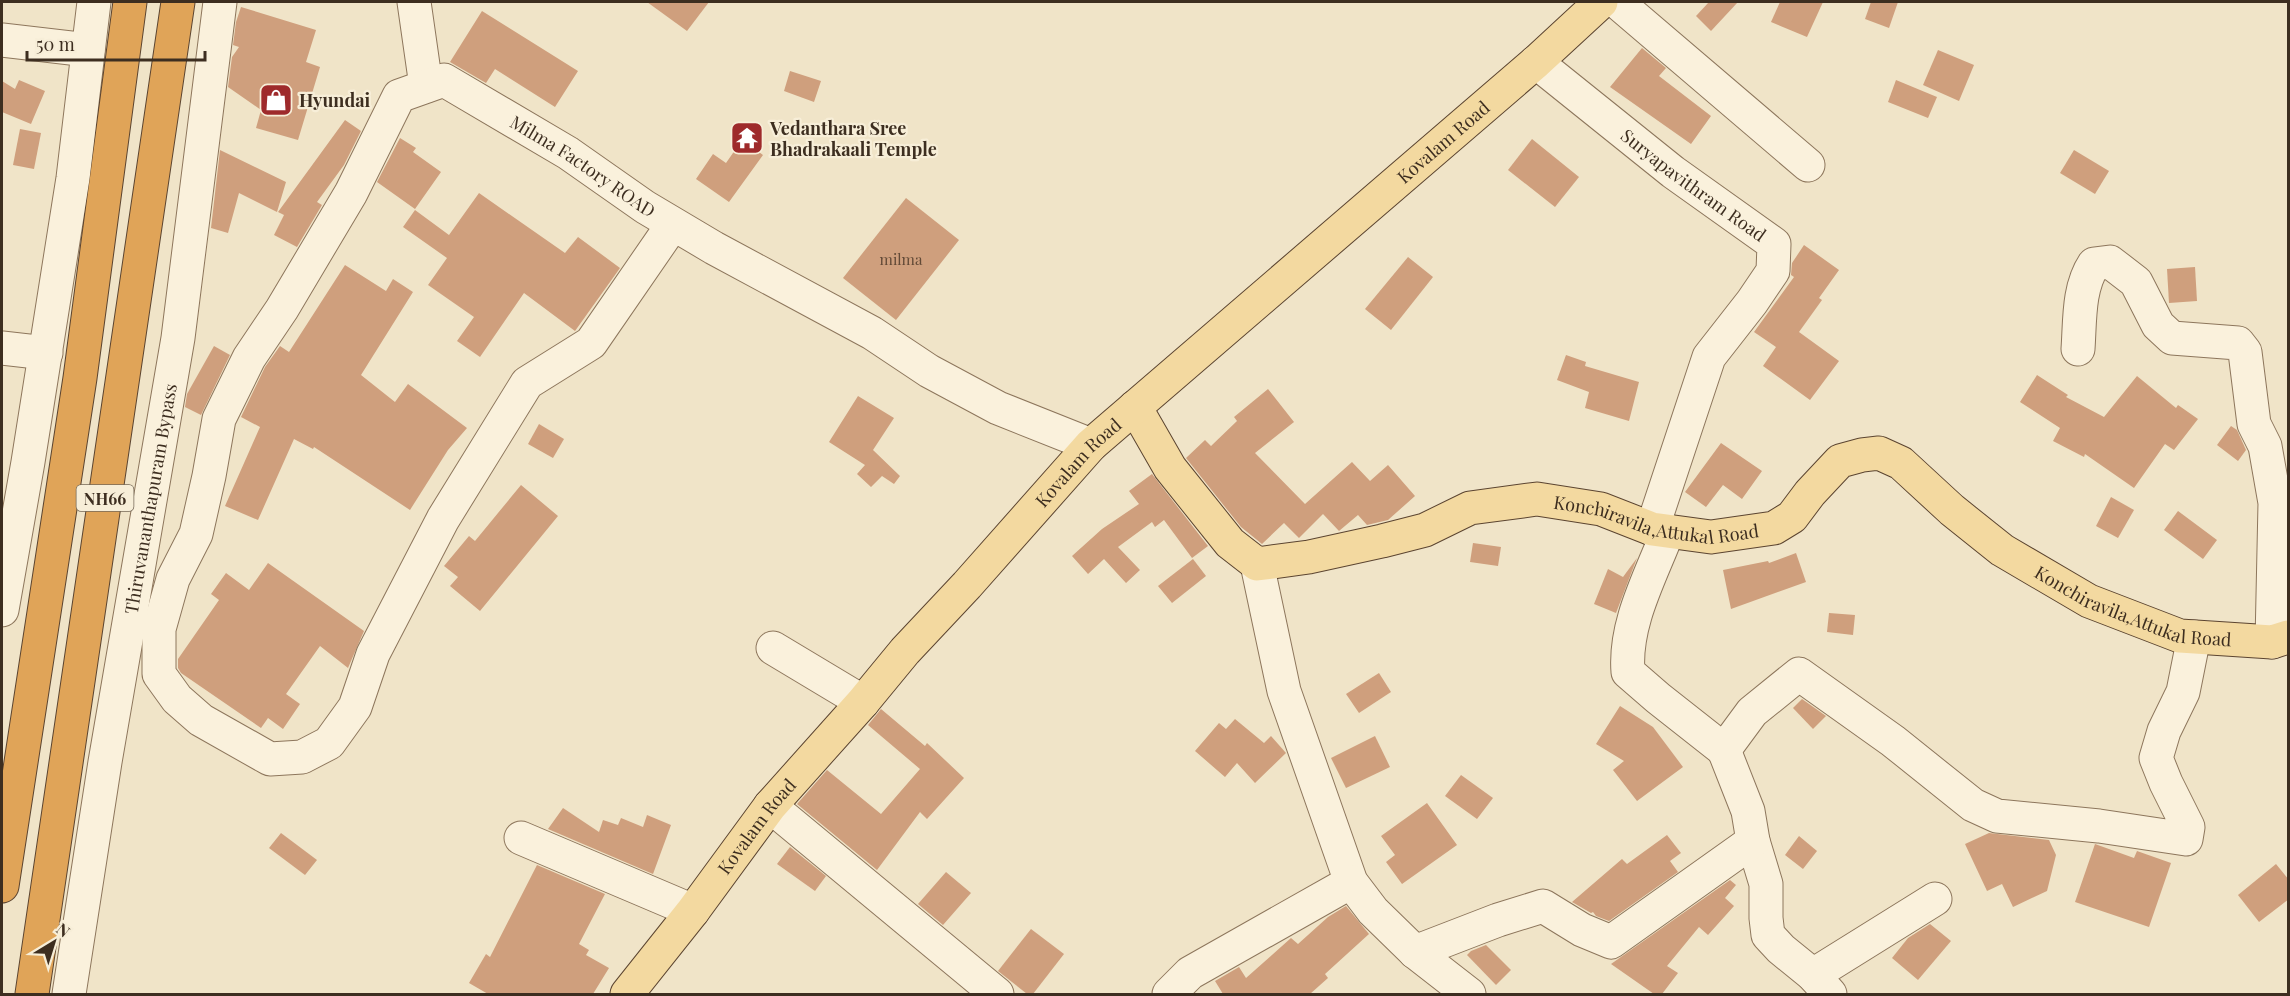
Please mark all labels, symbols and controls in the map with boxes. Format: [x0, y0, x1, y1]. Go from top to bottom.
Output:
scale bar [27, 24, 206, 62]
text: 50 m [36, 32, 75, 56]
shop icon: Hyundai [258, 82, 294, 118]
place label: Hyundai [299, 88, 371, 112]
street label: Kovalam Road [1392, 95, 1495, 188]
street label: Milma Factory ROAD [506, 110, 660, 222]
place label: Vedanthara Sree Bhadrakaali Temple [769, 116, 937, 161]
temple icon: Vedanthara Sree Bhadrakaali Temple [729, 120, 765, 156]
street label: Suryapavithram Road [1616, 123, 1771, 247]
house number: milma [880, 249, 923, 269]
street label: Thiruvananthapuram Bypass [119, 382, 182, 616]
street label: Kovalam Road [1030, 412, 1127, 512]
road number: NH66 [76, 485, 134, 511]
street label: Konchiravila,Attukal Road [1552, 490, 1761, 549]
street label: Konchiravila,Attukal Road [2030, 560, 2233, 651]
street label: Kovalam Road [712, 773, 801, 879]
north arrow [24, 912, 84, 972]
text: N [53, 918, 75, 942]

